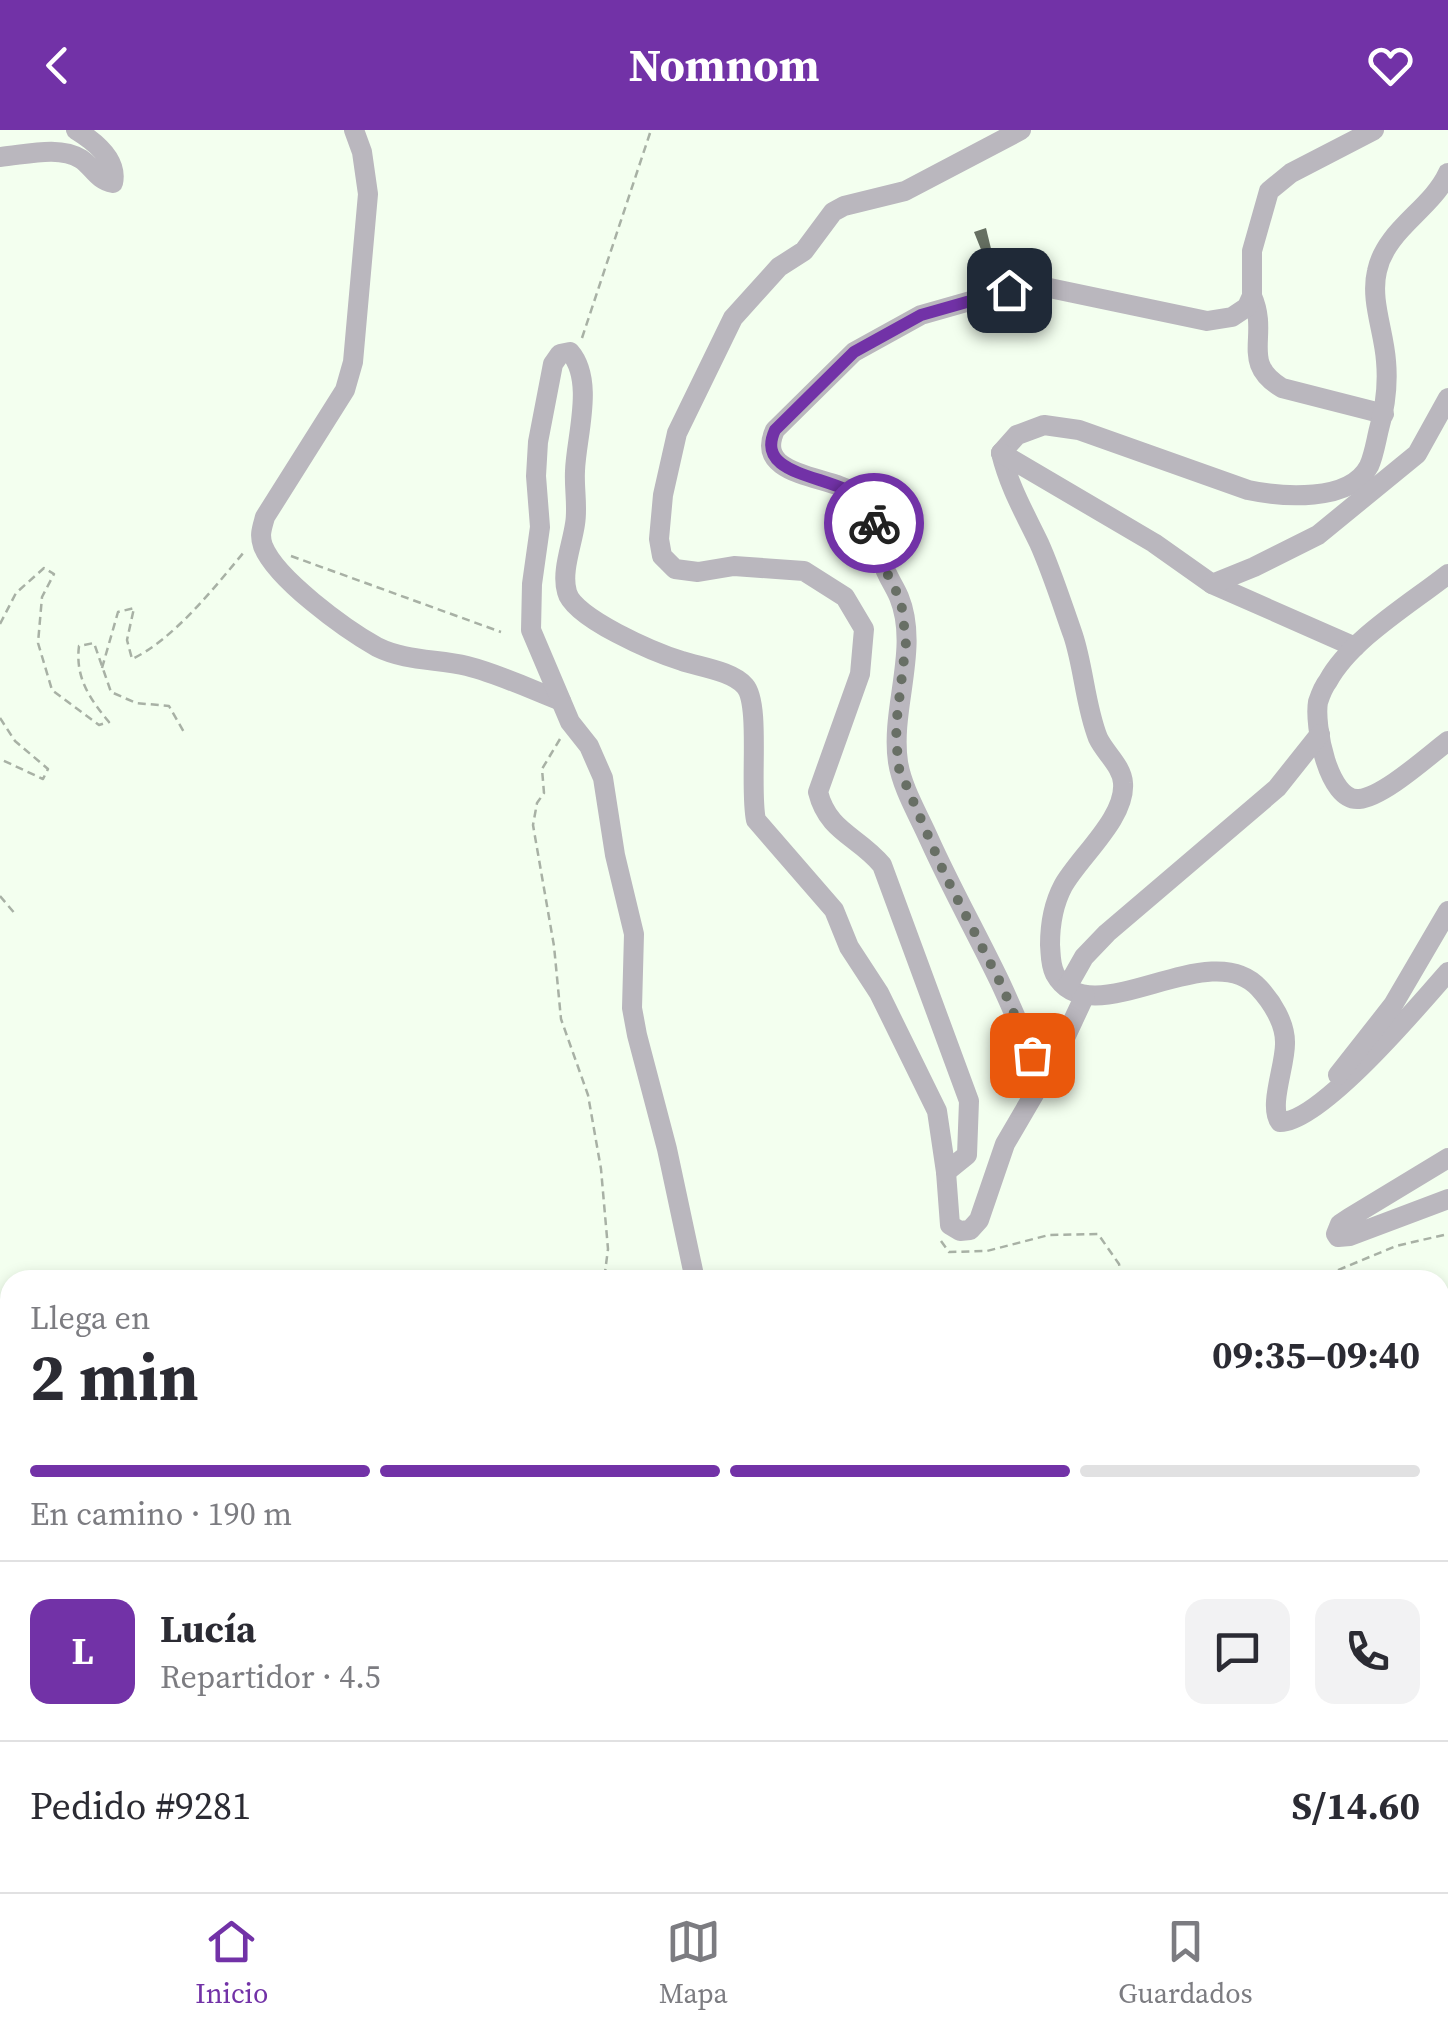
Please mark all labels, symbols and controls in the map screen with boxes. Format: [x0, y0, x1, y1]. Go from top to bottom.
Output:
text: Nomnom [628, 34, 820, 96]
icon: back [30, 38, 85, 93]
icon: heart [1363, 38, 1418, 93]
pin [967, 248, 1052, 333]
icon: home [982, 263, 1037, 318]
courier [824, 473, 924, 573]
icon: bike [847, 496, 902, 551]
pin [990, 1013, 1075, 1098]
icon: bag [1005, 1028, 1060, 1083]
text: Llega en [30, 1296, 150, 1340]
text: 09:35–09:40 [1212, 1329, 1420, 1381]
text: 2 min [30, 1333, 199, 1422]
text: En camino · 190 m [30, 1492, 292, 1536]
button: chat [1185, 1599, 1290, 1704]
button: phone [1315, 1599, 1420, 1704]
text: Lucía [160, 1603, 256, 1655]
text: L [71, 1625, 94, 1677]
text: Repartidor · 4.5 [160, 1655, 381, 1699]
text: Pedido #9281 [30, 1780, 251, 1832]
text: S/14.60 [1291, 1780, 1420, 1832]
tab: Inicio [195, 1914, 268, 2012]
tab: Mapa [659, 1914, 728, 2012]
tab: Guardados [1118, 1914, 1253, 2012]

